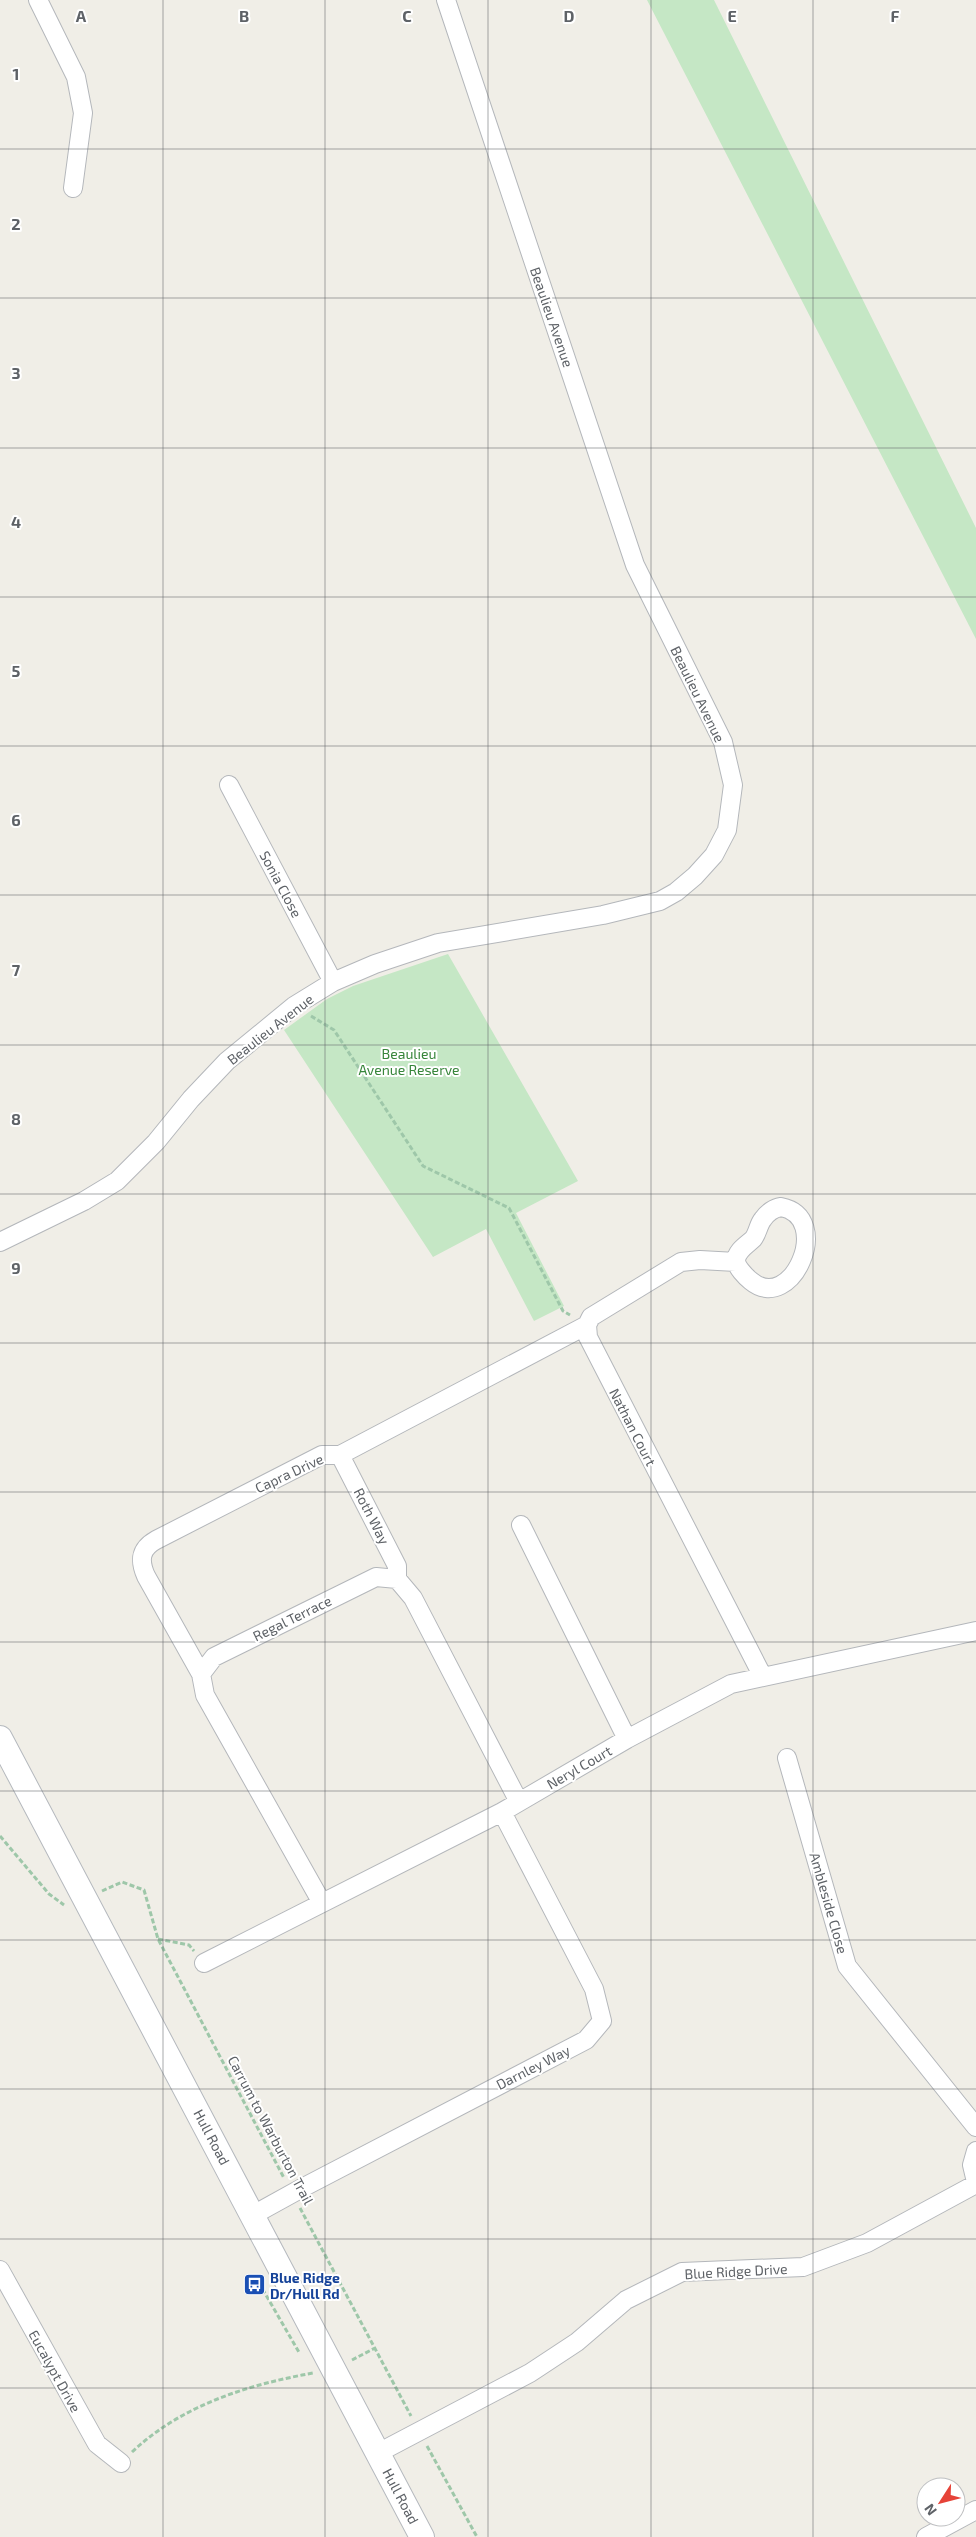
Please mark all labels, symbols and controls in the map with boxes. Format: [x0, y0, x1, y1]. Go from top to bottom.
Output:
text: A [76, 6, 87, 25]
text: B [239, 6, 249, 25]
text: C [402, 6, 412, 25]
text: D [564, 6, 575, 25]
text: E [727, 6, 737, 25]
text: F [891, 6, 900, 25]
text: 1 [13, 64, 19, 83]
text: 2 [11, 214, 21, 233]
street label: Beaulieu Avenue [527, 265, 577, 369]
text: 3 [11, 363, 21, 382]
text: 4 [11, 512, 21, 531]
street label: Beaulieu Avenue [667, 643, 729, 745]
text: 5 [12, 661, 21, 680]
text: 6 [11, 810, 21, 829]
street label: Sonia Close [256, 848, 306, 920]
text: 7 [12, 960, 21, 979]
street label: Beaulieu Avenue [224, 990, 316, 1068]
park label: Beaulieu Avenue Reserve [358, 1045, 460, 1078]
text: 8 [11, 1109, 21, 1128]
text: 9 [11, 1258, 21, 1277]
street label: Nathan Court [606, 1385, 660, 1469]
street label: Capra Drive [252, 1450, 326, 1496]
street label: Roth Way [351, 1485, 394, 1548]
street label: Regal Terrace [250, 1592, 334, 1644]
street label: Neryl Court [543, 1742, 615, 1792]
street label: Ambleside Close [806, 1850, 852, 1956]
street label: Darnley Way [493, 2041, 573, 2093]
street label: Carrum to Warburton Trail [224, 2053, 318, 2208]
street label: Hull Road [190, 2106, 234, 2168]
street label: Blue Ridge Drive [684, 2260, 788, 2282]
place label: Blue Ridge Dr/Hull Rd [270, 2269, 340, 2302]
bus stop icon: Blue Ridge Dr/Hull Rd [242, 2273, 266, 2297]
street label: Eucalypt Drive [25, 2327, 85, 2415]
street label: Hull Road [379, 2465, 423, 2527]
north arrow [916, 2477, 966, 2527]
text: N [920, 2501, 940, 2519]

